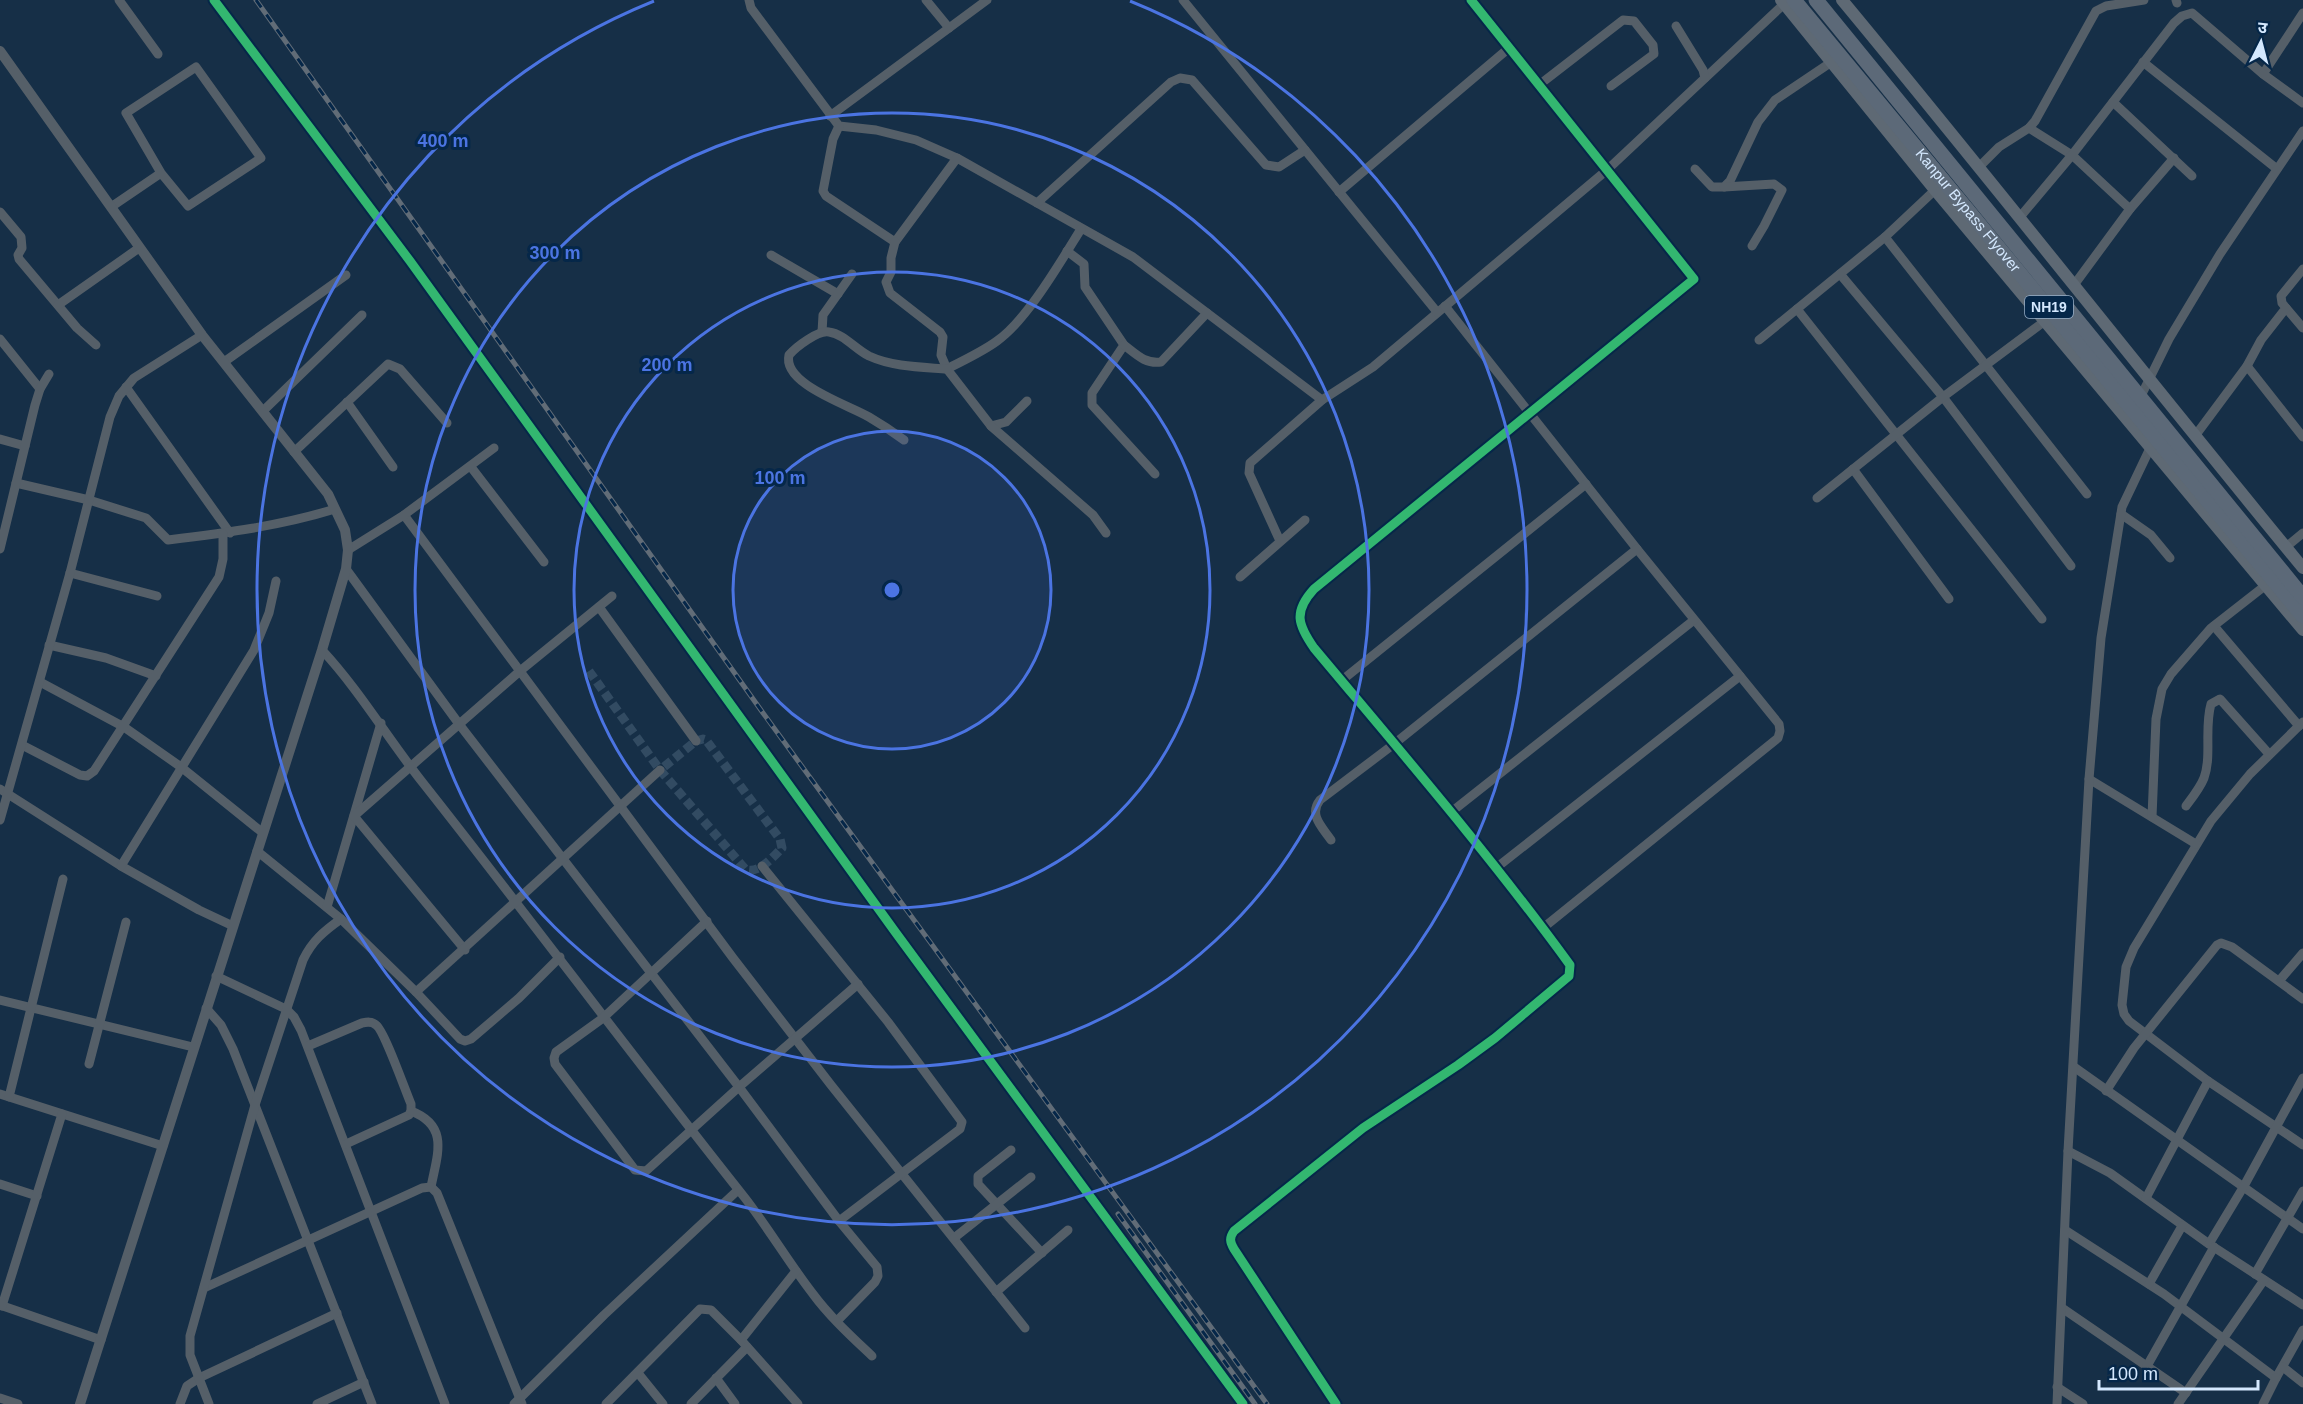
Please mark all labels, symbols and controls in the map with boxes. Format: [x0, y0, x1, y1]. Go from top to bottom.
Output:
north arrow [2231, 12, 2291, 72]
text: उ [2257, 19, 2269, 37]
text: 400 m [417, 131, 469, 151]
street label: Kanpur Bypass Flyover [1912, 145, 2024, 275]
text: 300 m [529, 243, 581, 263]
road number: NH19 [2025, 296, 2073, 318]
text: 200 m [641, 355, 693, 375]
text: 100 m [754, 468, 806, 488]
centre of rings [882, 580, 902, 600]
scale bar [2099, 1353, 2258, 1391]
text: 100 m [2108, 1364, 2158, 1384]

